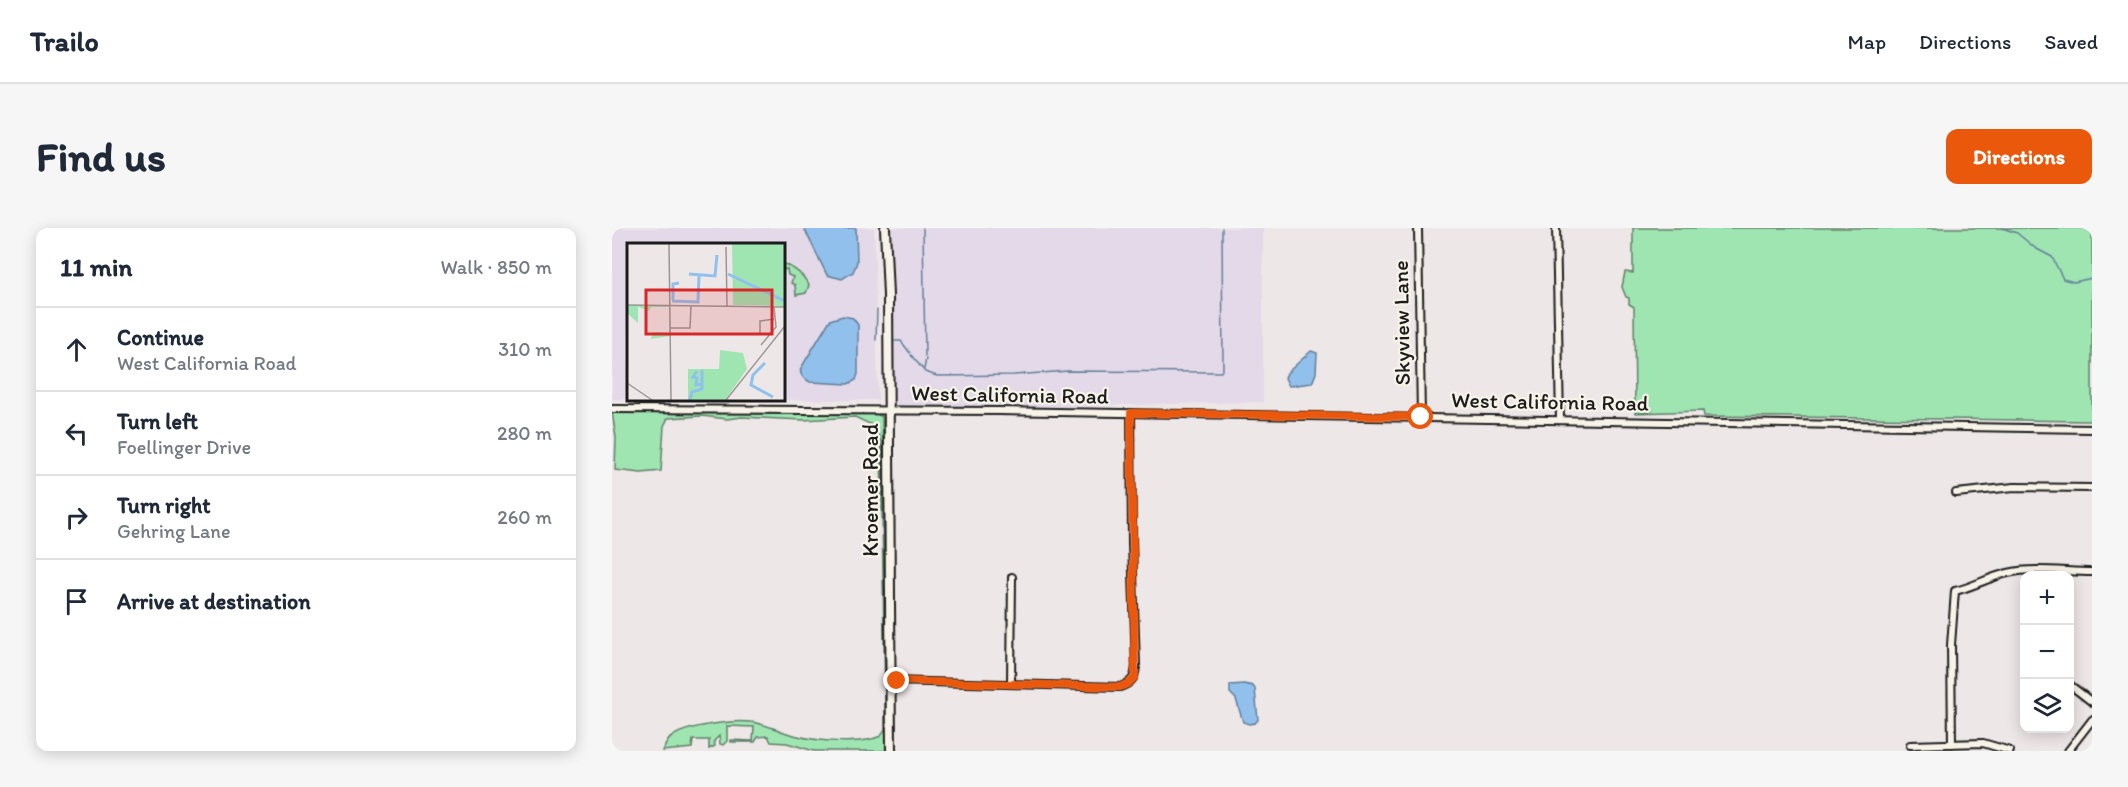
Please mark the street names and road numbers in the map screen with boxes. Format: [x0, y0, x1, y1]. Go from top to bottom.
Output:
street label: Skyview Lane [1387, 260, 1416, 386]
street label: West California Road [911, 379, 1109, 410]
street label: West California Road [1451, 386, 1649, 417]
street label: Kroemer Road [857, 423, 884, 557]

